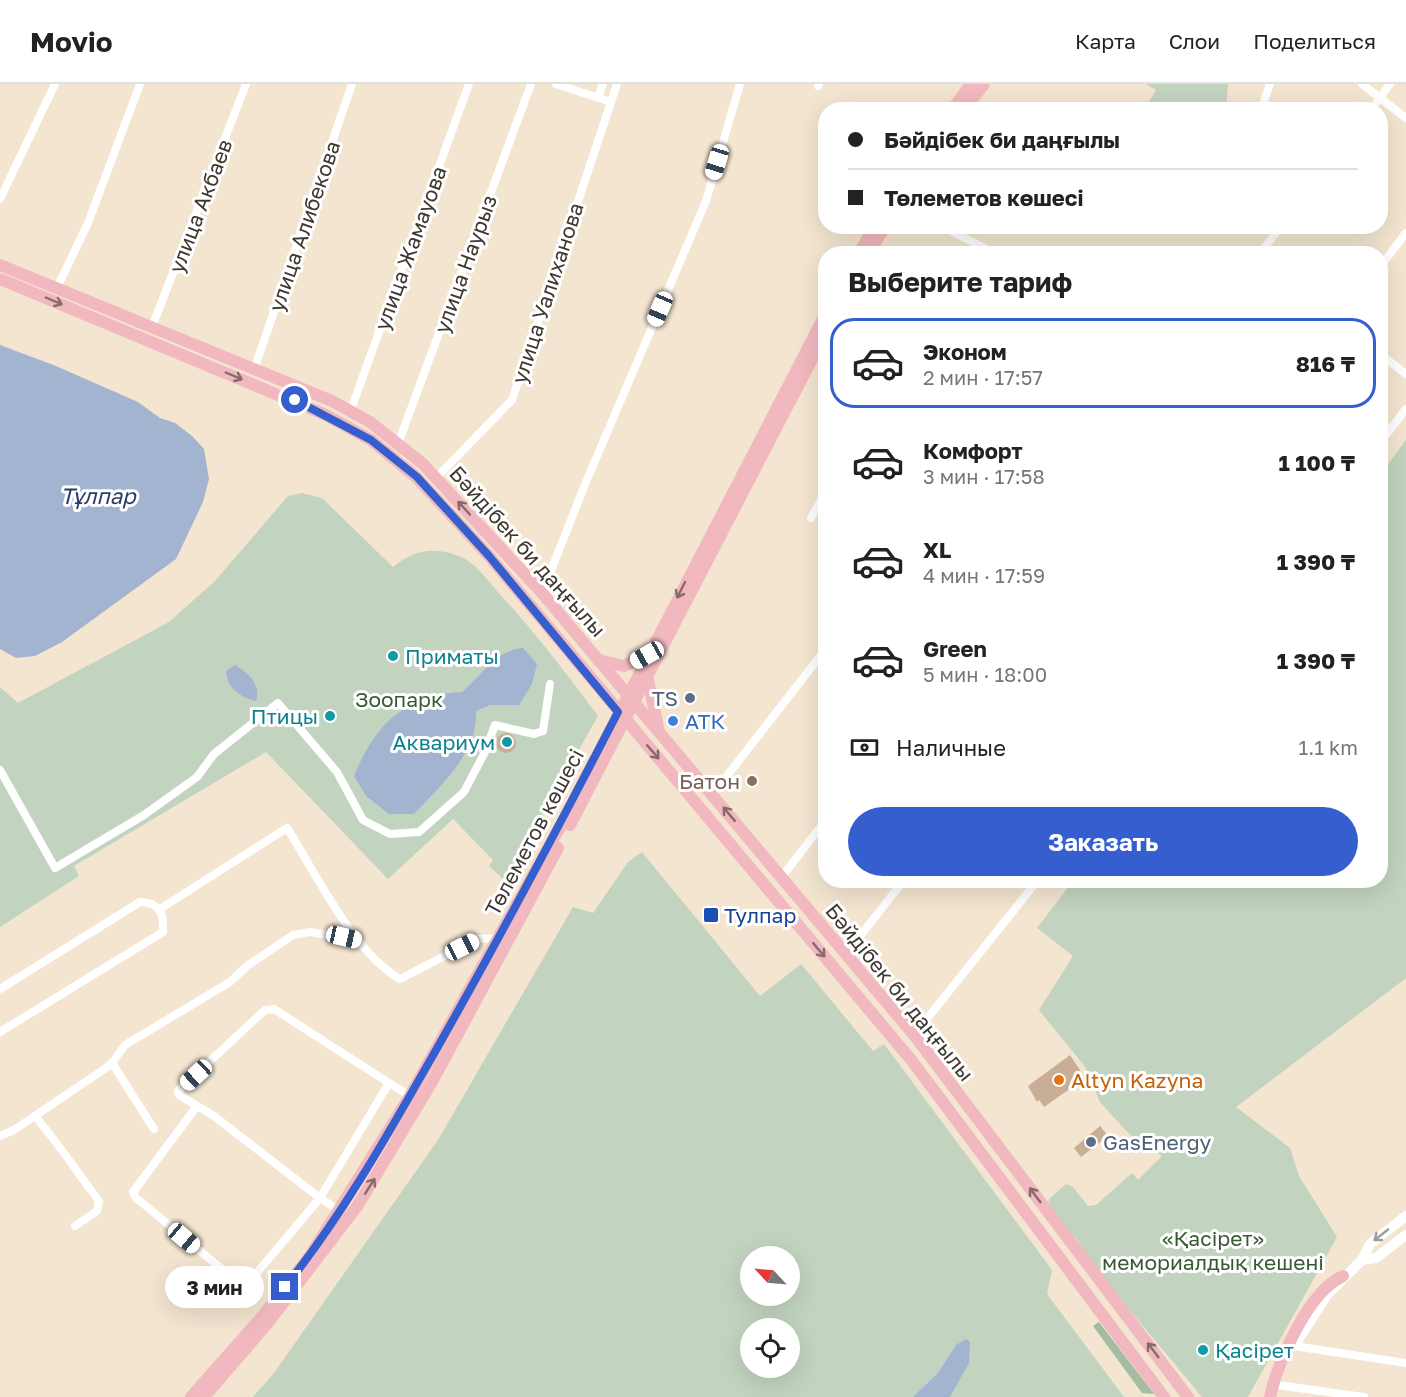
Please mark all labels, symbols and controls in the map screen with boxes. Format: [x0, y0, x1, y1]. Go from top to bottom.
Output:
text: Movio [30, 25, 112, 58]
text: Карта [1075, 28, 1136, 54]
text: Слои [1169, 28, 1220, 54]
text: Поделиться [1253, 28, 1376, 54]
text: Бәйдібек би даңғылы [884, 126, 1120, 153]
street label: улица Акбаев [163, 135, 237, 277]
street label: улица Алибекова [263, 137, 345, 315]
car [703, 142, 731, 182]
street label: улица Жамауова [368, 162, 452, 334]
text: Төлеметов көшесі [884, 184, 1083, 211]
street label: улица Наурыз [428, 191, 502, 337]
street label: улица Уалиханова [505, 199, 589, 387]
text: Выберите тариф [848, 266, 1072, 298]
car [645, 289, 675, 329]
one-way arrow [44, 296, 63, 307]
icon: car [851, 336, 905, 390]
text: Эконом [923, 338, 1007, 365]
text: 816 ₸ [1296, 350, 1355, 377]
text: 2 мин · 17:57 [923, 365, 1043, 389]
one-way arrow [224, 371, 243, 382]
route start [281, 386, 308, 413]
icon: car [851, 435, 905, 489]
text: Комфорт [923, 437, 1023, 464]
text: 1 100 ₸ [1278, 449, 1355, 476]
street label: Бәйдібек би даңғылы [444, 460, 612, 642]
text: 3 мин · 17:58 [923, 464, 1045, 488]
water label: Тұлпар [60, 482, 137, 510]
one-way arrow [457, 501, 471, 516]
icon: car [851, 534, 905, 588]
text: XL [923, 536, 951, 563]
text: 1 390 ₸ [1277, 548, 1355, 575]
text: 4 мин · 17:59 [923, 563, 1045, 587]
one-way arrow [675, 581, 687, 599]
icon: car [851, 633, 905, 687]
text: Green [923, 635, 987, 662]
car [627, 638, 667, 672]
place label: Приматы [405, 643, 499, 669]
text: 1 390 ₸ [1277, 647, 1355, 674]
marker: Приматы [386, 649, 400, 663]
text: 5 мин · 18:00 [923, 662, 1047, 686]
place label: TS [652, 685, 678, 711]
park label: Зоопарк [355, 686, 443, 712]
marker: TS [683, 691, 697, 705]
place label: Птицы [251, 703, 318, 729]
place label: АТК [685, 708, 725, 734]
marker: Птицы [323, 709, 337, 723]
marker: АТК [666, 714, 680, 728]
place label: Аквариум [393, 729, 495, 755]
icon: cash [848, 731, 881, 764]
text: Наличные [896, 734, 1006, 761]
marker: Аквариум [500, 735, 514, 749]
text: 1.1 km [1299, 735, 1358, 759]
street label: Төлеметов көшесі [479, 744, 589, 920]
one-way arrow [646, 744, 660, 759]
place label: Батон [679, 768, 740, 794]
marker: Батон [745, 774, 759, 788]
one-way arrow [722, 806, 735, 822]
button: Заказать [848, 807, 1358, 876]
street label: Бәйдібек би даңғылы [820, 898, 980, 1086]
place label: Тулпар [724, 902, 796, 928]
marker: Тулпар [702, 906, 720, 924]
car [324, 924, 364, 950]
car [442, 931, 482, 963]
one-way arrow [812, 942, 826, 957]
car [177, 1056, 215, 1094]
place label: Altyn Kazyna [1071, 1067, 1203, 1093]
marker: Altyn Kazyna [1052, 1073, 1066, 1087]
place label: GasEnergy [1103, 1129, 1212, 1155]
marker: GasEnergy [1084, 1135, 1098, 1149]
one-way arrow [364, 1178, 376, 1195]
one-way arrow [1028, 1188, 1041, 1204]
car [164, 1220, 204, 1256]
park label: «Қасірет» мемориалдық кешені [1102, 1225, 1324, 1275]
one-way arrow [1373, 1229, 1389, 1242]
north arrow [740, 1246, 800, 1306]
map controls [740, 1246, 800, 1378]
callout: 3 мин [165, 1266, 264, 1308]
route end [271, 1273, 298, 1300]
text: 3 мин [187, 1275, 243, 1299]
button: locate [740, 1318, 800, 1378]
place label: Қасірет [1215, 1337, 1294, 1363]
one-way arrow [1147, 1343, 1160, 1359]
marker: Қасірет [1196, 1343, 1210, 1357]

